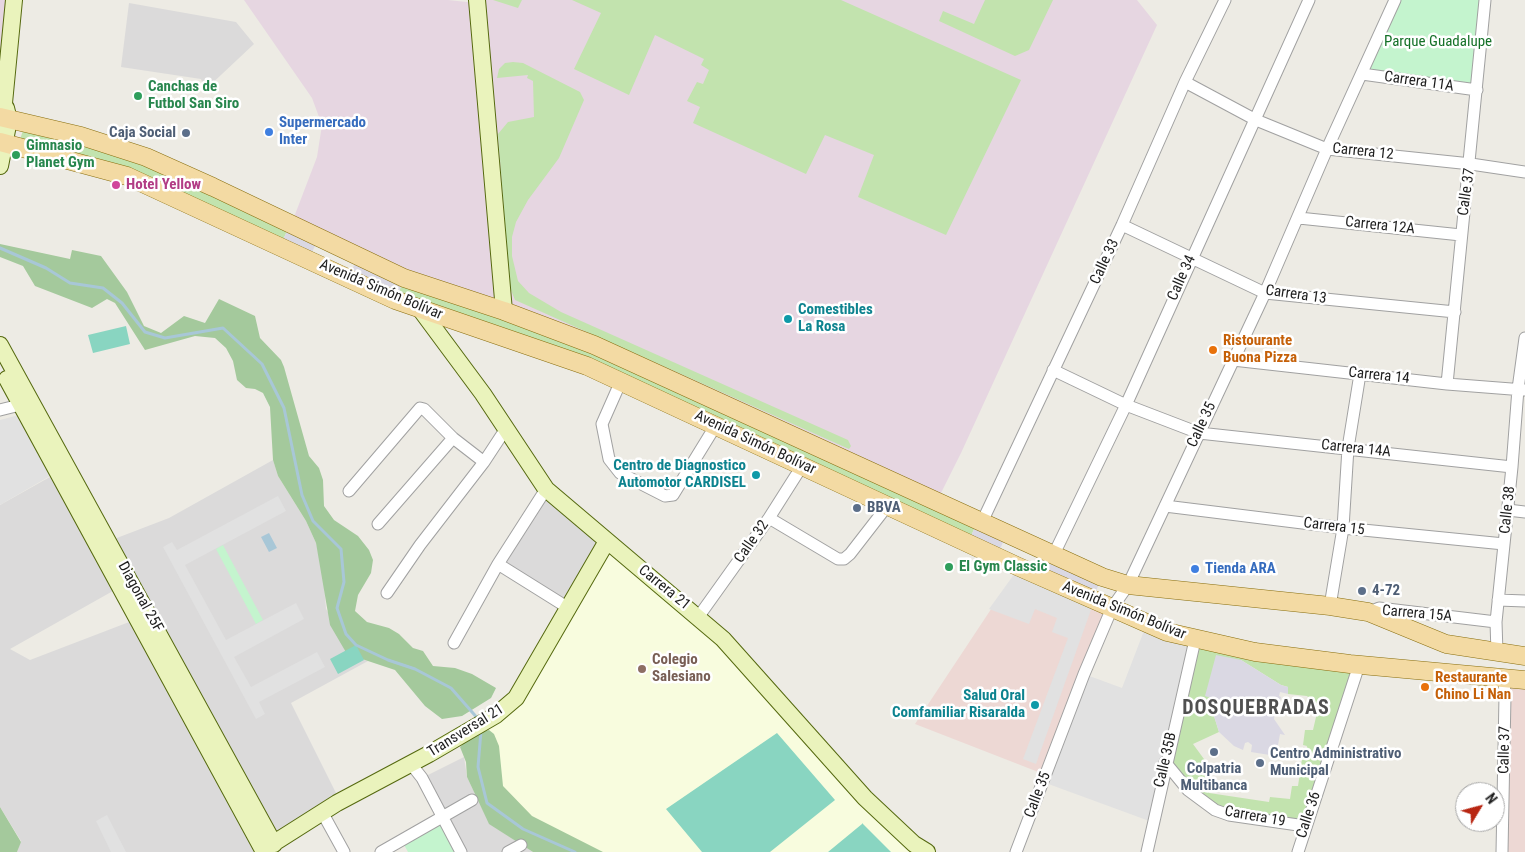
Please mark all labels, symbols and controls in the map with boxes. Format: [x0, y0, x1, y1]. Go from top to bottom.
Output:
park label: Parque Guadalupe [1384, 33, 1492, 51]
street label: Carrera 11A [1383, 68, 1455, 96]
place label: Canchas de Futbol San Siro [148, 78, 239, 113]
marker: Canchas de Futbol San Siro [132, 90, 144, 102]
place label: Supermercado Inter [279, 114, 366, 149]
place label: Caja Social [109, 124, 176, 142]
marker: Supermercado Inter [263, 126, 275, 138]
marker: Caja Social [180, 127, 192, 139]
place label: Gimnasio Planet Gym [26, 137, 95, 172]
street label: Carrera 12 [1332, 140, 1394, 164]
marker: Gimnasio Planet Gym [10, 149, 22, 161]
street label: Calle 37 [1455, 167, 1479, 217]
place label: Hotel Yellow [126, 176, 201, 194]
marker: Hotel Yellow [110, 179, 122, 191]
street label: Carrera 12A [1344, 213, 1416, 239]
street label: Calle 33 [1087, 237, 1123, 287]
street label: Calle 34 [1164, 252, 1200, 304]
street label: Avenida Simón Bolívar [317, 256, 445, 324]
street label: Carrera 13 [1264, 282, 1328, 308]
place label: Comestibles La Rosa [798, 301, 873, 336]
marker: Comestibles La Rosa [782, 313, 794, 325]
place label: Ristourante Buona Pizza [1223, 332, 1297, 367]
marker: Ristourante Buona Pizza [1207, 344, 1219, 356]
street label: Carrera 14 [1348, 364, 1410, 388]
street label: Calle 35 [1184, 400, 1220, 450]
street label: Avenida Simón Bolívar [691, 407, 819, 479]
street label: Carrera 14A [1320, 436, 1392, 462]
place label: Centro de Diagnostico Automotor CARDISEL [613, 457, 746, 492]
marker: Centro de Diagnostico Automotor CARDISEL [750, 469, 762, 481]
street label: Calle 38 [1497, 485, 1519, 535]
place label: BBVA [867, 499, 901, 517]
marker: BBVA [851, 502, 863, 514]
street label: Carrera 15 [1302, 514, 1366, 540]
street label: Calle 32 [731, 517, 773, 567]
place label: El Gym Classic [959, 558, 1047, 576]
street label: Diagonal 25F [113, 559, 167, 635]
place label: Tienda ARA [1205, 560, 1276, 578]
marker: El Gym Classic [943, 561, 955, 573]
street label: Carrera 21 [634, 562, 694, 614]
marker: Tienda ARA [1189, 563, 1201, 575]
street label: Avenida Simón Bolívar [1059, 578, 1189, 644]
place label: 4-72 [1372, 582, 1400, 600]
marker: 4-72 [1356, 585, 1368, 597]
street label: Carrera 15A [1381, 602, 1453, 626]
place label: Colegio Salesiano [652, 651, 711, 686]
marker: Colegio Salesiano [636, 663, 648, 675]
place label: Restaurante Chino Li Nan [1435, 669, 1511, 704]
marker: Restaurante Chino Li Nan [1419, 681, 1431, 693]
place label: Salud Oral Comfamiliar Risaralda [892, 687, 1025, 722]
district label: DOSQUEBRADAS [1181, 697, 1331, 721]
marker: Salud Oral Comfamiliar Risaralda [1029, 699, 1041, 711]
street label: Transversal 21 [425, 700, 507, 762]
street label: Calle 37 [1496, 726, 1514, 774]
street label: Calle 35B [1151, 731, 1181, 789]
place label: Centro Administrativo Municipal [1270, 745, 1401, 780]
marker: Colpatria Multibanca [1208, 746, 1220, 758]
marker: Centro Administrativo Municipal [1254, 757, 1266, 769]
place label: Colpatria Multibanca [1181, 760, 1247, 795]
street label: Calle 35 [1021, 769, 1055, 821]
north arrow [1455, 782, 1505, 832]
street label: Calle 36 [1293, 789, 1325, 841]
text: N [1482, 790, 1500, 807]
street label: Carrera 19 [1223, 803, 1287, 831]

